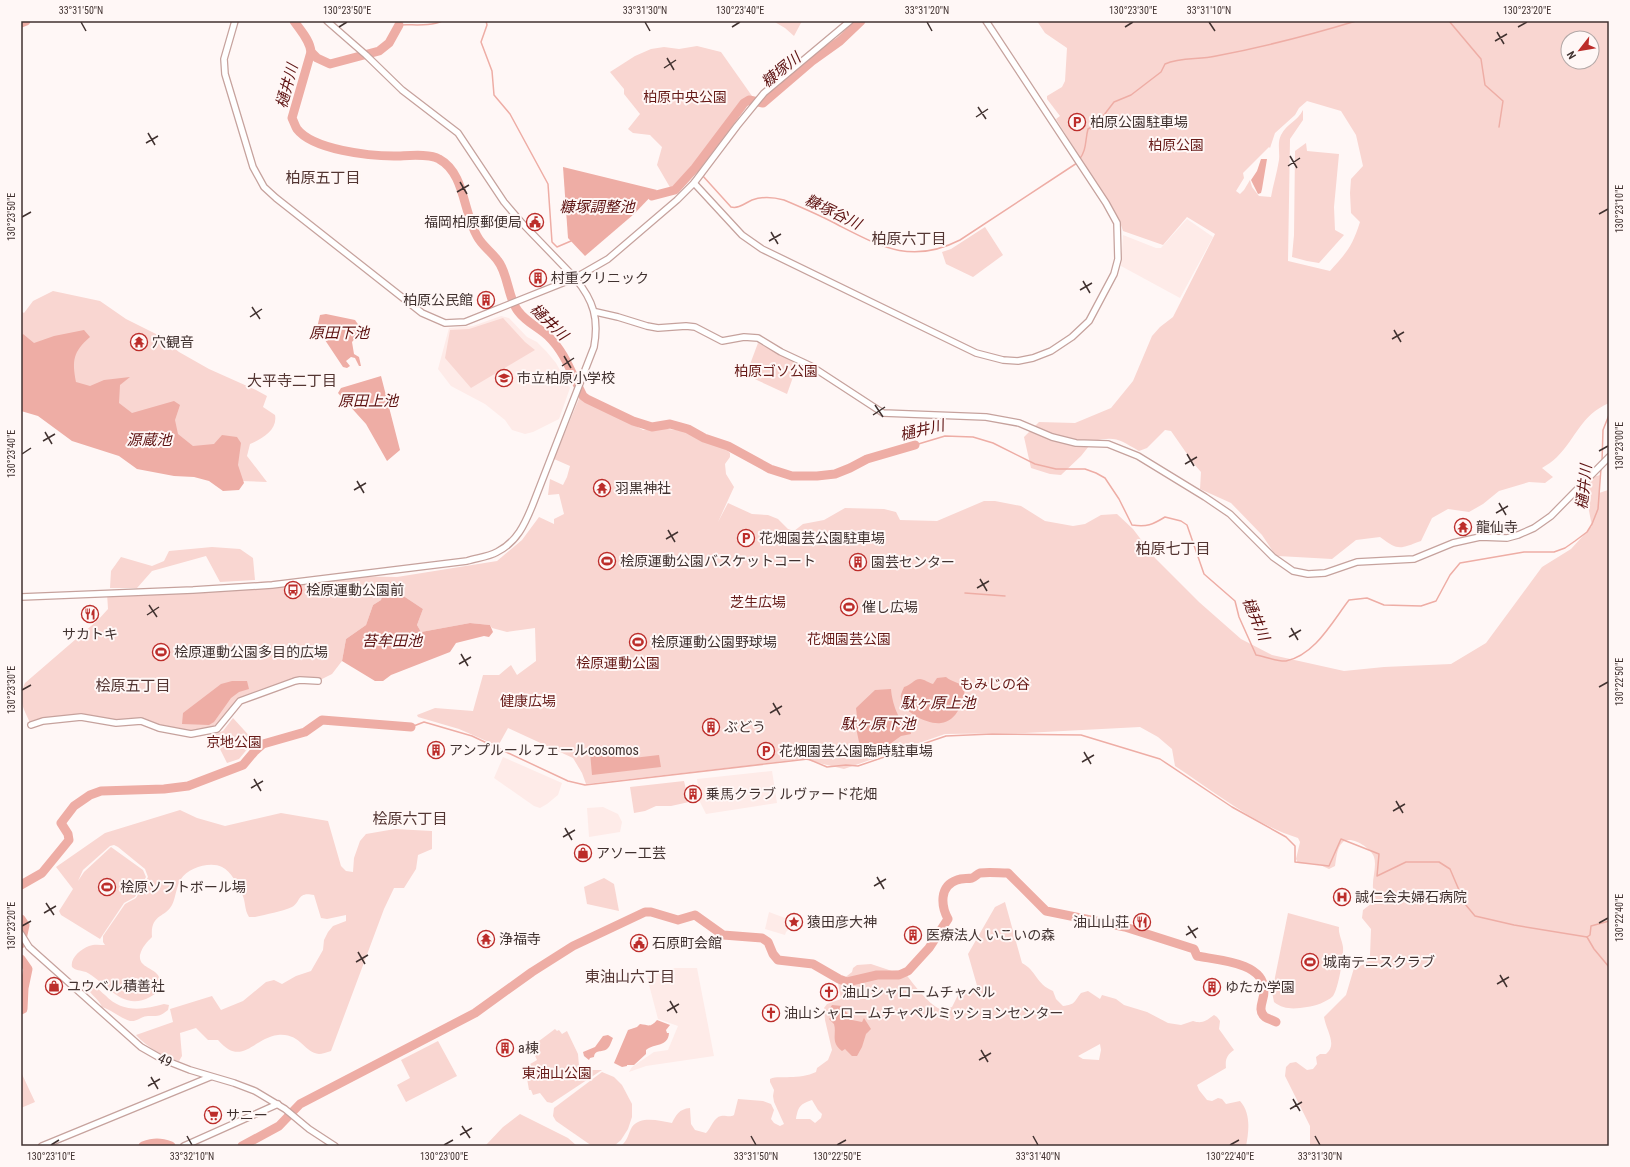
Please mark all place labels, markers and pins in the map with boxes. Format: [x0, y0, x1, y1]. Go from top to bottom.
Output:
parking icon: 柏原公園駐車場 [1067, 112, 1087, 132]
place label: 柏原公園駐車場 [1090, 114, 1188, 130]
public building icon: 福岡柏原郵便局 [525, 212, 545, 232]
place label: 福岡柏原郵便局 [424, 214, 522, 230]
building icon: 村重クリニック [528, 268, 548, 288]
place label: 村重クリニック [551, 270, 649, 286]
building icon: 柏原公民館 [476, 290, 496, 310]
place label: 柏原公民館 [403, 292, 473, 308]
temple icon: 穴観音 [129, 332, 149, 352]
place label: 穴観音 [152, 334, 194, 350]
school or university icon: 市立柏原小学校 [494, 368, 514, 388]
place label: 市立柏原小学校 [517, 370, 615, 386]
temple icon: 羽黒神社 [592, 478, 612, 498]
place label: 羽黒神社 [615, 480, 671, 496]
temple icon: 龍仙寺 [1453, 517, 1473, 537]
place label: 龍仙寺 [1476, 519, 1518, 535]
parking icon: 花畑園芸公園駐車場 [736, 528, 756, 548]
place label: 花畑園芸公園駐車場 [759, 530, 885, 546]
sports icon: 桧原運動公園バスケットコート [597, 551, 617, 571]
building icon: 園芸センター [848, 552, 868, 572]
place label: 桧原運動公園バスケットコート [620, 553, 816, 569]
place label: 園芸センター [871, 554, 955, 570]
bus stop icon: 桧原運動公園前 [283, 580, 303, 600]
place label: 桧原運動公園前 [306, 582, 404, 598]
sports icon: 催し広場 [839, 597, 859, 617]
place label: 催し広場 [862, 599, 918, 615]
restaurant icon: サカトキ [80, 604, 100, 624]
place label: サカトキ [62, 626, 118, 642]
sports icon: 桧原運動公園野球場 [628, 632, 648, 652]
place label: 桧原運動公園野球場 [651, 634, 777, 650]
sports icon: 桧原運動公園多目的広場 [151, 642, 171, 662]
place label: 桧原運動公園多目的広場 [174, 644, 328, 660]
building icon: ぶどう [701, 717, 721, 737]
place label: ぶどう [724, 719, 766, 735]
building icon: アンプルールフェールcosomos [426, 740, 446, 760]
parking icon: 花畑園芸公園臨時駐車場 [756, 741, 776, 761]
place label: アンプルールフェールcosomos [449, 742, 639, 758]
place label: 花畑園芸公園臨時駐車場 [779, 743, 933, 759]
building icon: 乗馬クラブ ルヴァード花畑 [683, 784, 703, 804]
place label: 乗馬クラブ ルヴァード花畑 [706, 786, 877, 802]
shop icon: アソー工芸 [573, 843, 593, 863]
place label: アソー工芸 [596, 845, 666, 861]
sports icon: 桧原ソフトボール場 [97, 877, 117, 897]
place label: 桧原ソフトボール場 [120, 879, 246, 895]
hospital icon: 誠仁会夫婦石病院 [1332, 887, 1352, 907]
place label: 誠仁会夫婦石病院 [1355, 889, 1467, 905]
place icon: 猿田彦大神 [784, 912, 804, 932]
restaurant icon: 油山山荘 [1132, 912, 1152, 932]
place label: 猿田彦大神 [807, 914, 877, 930]
place label: 油山山荘 [1073, 914, 1129, 930]
building icon: 医療法人 いこいの森 [903, 925, 923, 945]
place label: 医療法人 いこいの森 [926, 927, 1055, 943]
temple icon: 浄福寺 [476, 929, 496, 949]
place label: 浄福寺 [499, 931, 541, 947]
public building icon: 石原町会館 [629, 933, 649, 953]
place label: 石原町会館 [652, 935, 722, 951]
sports icon: 城南テニスクラブ [1300, 952, 1320, 972]
place label: 城南テニスクラブ [1323, 954, 1435, 970]
shop icon: ユウベル積善社 [44, 976, 64, 996]
building icon: ゆたか学園 [1202, 977, 1222, 997]
place label: ユウベル積善社 [67, 978, 165, 994]
place label: ゆたか学園 [1225, 979, 1295, 995]
church icon: 油山シャロームチャペル [819, 982, 839, 1002]
place label: 油山シャロームチャペル [842, 984, 995, 1000]
church icon: 油山シャロームチャペルミッションセンター [761, 1003, 781, 1023]
place label: 油山シャロームチャペルミッションセンター [784, 1005, 1063, 1021]
building icon: a棟 [495, 1038, 515, 1058]
place label: a棟 [518, 1040, 539, 1056]
supermarket icon: サニー [203, 1105, 223, 1125]
place label: サニー [226, 1107, 268, 1123]

